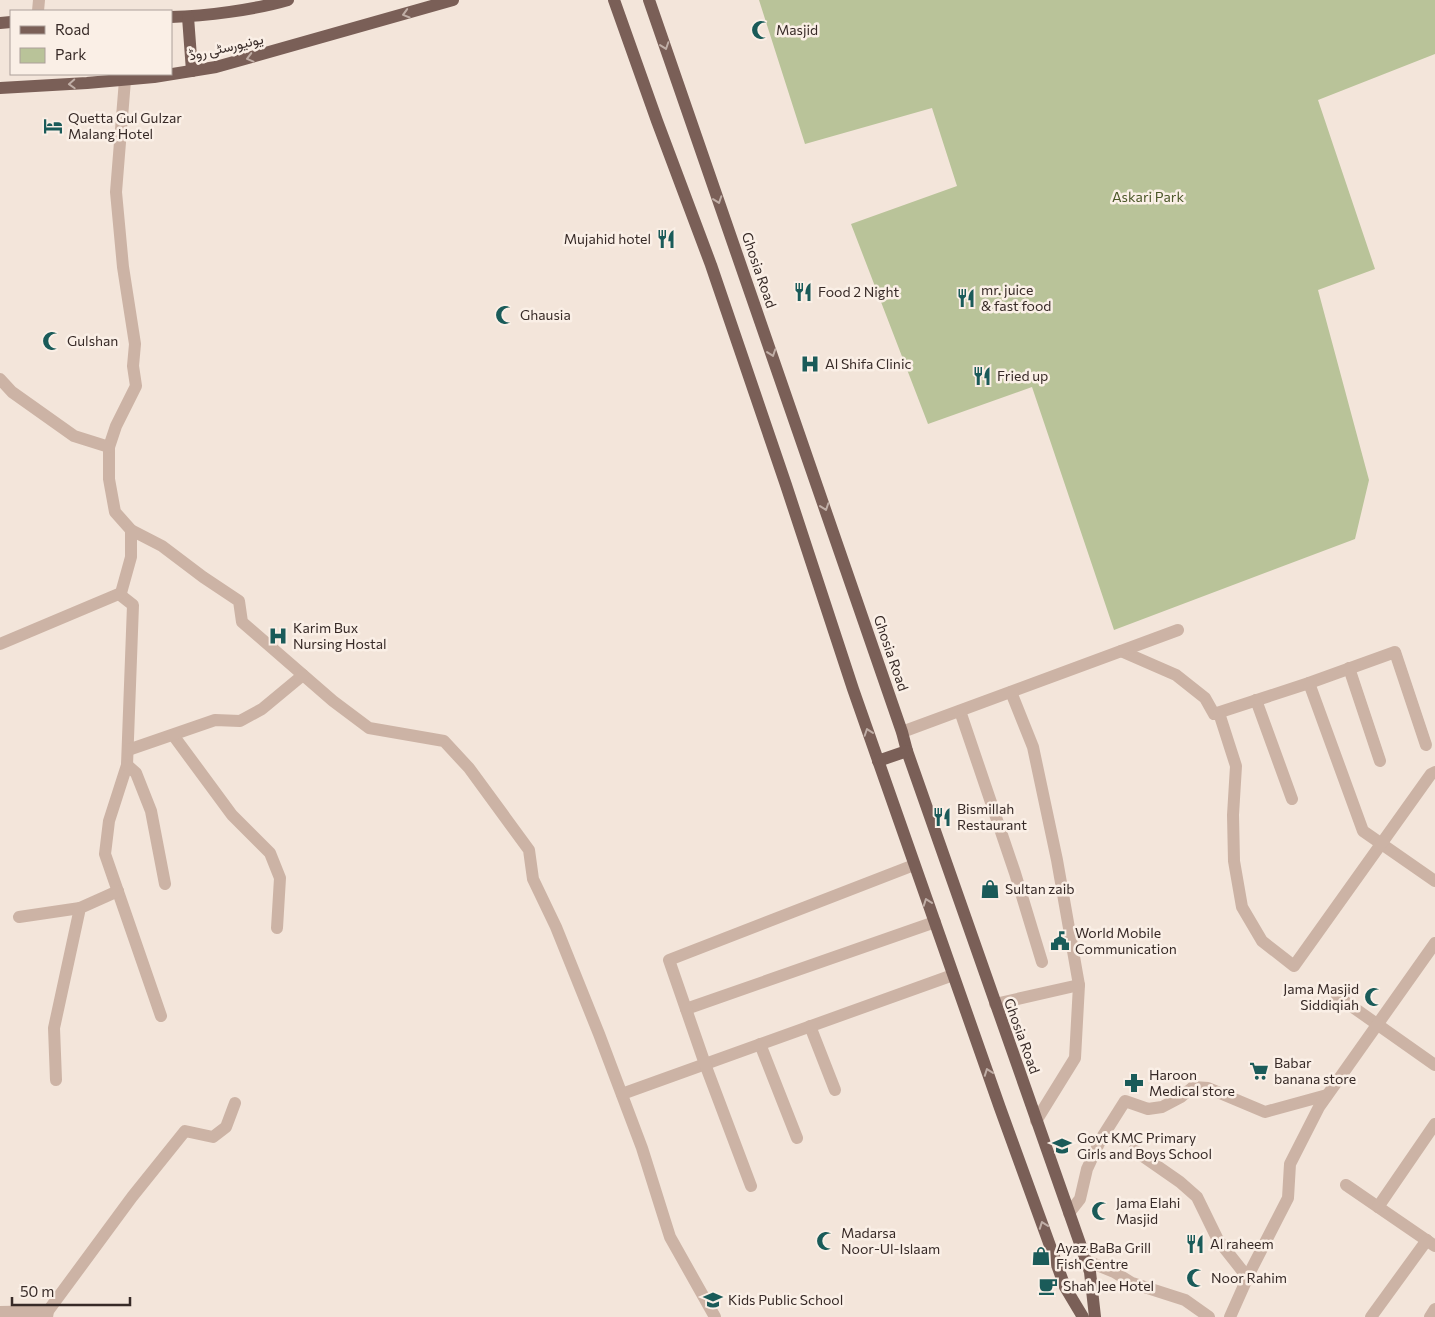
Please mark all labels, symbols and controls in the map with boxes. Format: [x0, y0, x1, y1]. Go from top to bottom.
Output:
one-way arrow [402, 8, 411, 18]
legend [10, 10, 172, 75]
mosque icon: Masjid [750, 19, 772, 41]
text: Road [55, 20, 90, 38]
place label: Masjid [776, 21, 818, 38]
street label: یونیورسٹی روڈ [187, 30, 265, 64]
one-way arrow [659, 41, 669, 50]
text: Park [55, 45, 86, 63]
one-way arrow [245, 52, 254, 63]
one-way arrow [68, 79, 76, 89]
place label: Quetta Gul Gulzar Malang Hotel [68, 109, 182, 142]
hotel icon: Quetta Gul Gulzar Malang Hotel [42, 115, 64, 137]
park label: Askari Park [1112, 188, 1184, 205]
one-way arrow [712, 195, 722, 203]
restaurant icon: Mujahid hotel [655, 228, 677, 250]
place label: Mujahid hotel [564, 230, 651, 247]
street label: Ghosia Road [739, 230, 780, 310]
restaurant icon: Food 2 Night [792, 281, 814, 303]
place label: mr. juice & fast food [981, 281, 1051, 314]
place label: Food 2 Night [818, 283, 899, 300]
restaurant icon: mr. juice & fast food [955, 287, 977, 309]
mosque icon: Ghausia [494, 304, 516, 326]
place label: Ghausia [520, 306, 571, 323]
mosque icon: Gulshan [41, 330, 63, 352]
place label: Gulshan [67, 332, 118, 349]
one-way arrow [766, 348, 776, 357]
hospital icon: Al Shifa Clinic [799, 353, 821, 375]
place label: Al Shifa Clinic [825, 355, 911, 372]
restaurant icon: Fried up [971, 365, 993, 387]
place label: Fried up [997, 367, 1048, 384]
one-way arrow [819, 502, 829, 510]
street label: Ghosia Road [871, 613, 912, 693]
place label: Karim Bux Nursing Hostal [293, 619, 387, 652]
hospital icon: Karim Bux Nursing Hostal [267, 625, 289, 647]
one-way arrow [864, 728, 874, 737]
place label: Bismillah Restaurant [957, 800, 1027, 833]
restaurant icon: Bismillah Restaurant [931, 806, 953, 828]
shop icon: Sultan zaib [979, 878, 1001, 900]
place label: Sultan zaib [1005, 880, 1075, 897]
one-way arrow [923, 898, 933, 907]
place label: World Mobile Communication [1075, 924, 1177, 957]
public building icon: World Mobile Communication [1049, 930, 1071, 952]
place label: Jama Masjid Siddiqiah [1283, 980, 1359, 1013]
mosque icon: Jama Masjid Siddiqiah [1363, 986, 1385, 1008]
street label: Ghosia Road [1001, 996, 1044, 1076]
place label: Babar banana store [1274, 1054, 1356, 1087]
supermarket icon: Babar banana store [1248, 1060, 1270, 1082]
place label: Haroon Medical store [1149, 1066, 1235, 1099]
one-way arrow [984, 1068, 994, 1076]
pharmacy icon: Haroon Medical store [1123, 1072, 1145, 1094]
place label: Govt KMC Primary Girls and Boys School [1077, 1129, 1212, 1162]
school or university icon: Govt KMC Primary Girls and Boys School [1051, 1135, 1073, 1157]
place label: Jama Elahi Masjid [1116, 1194, 1180, 1227]
mosque icon: Jama Elahi Masjid [1090, 1200, 1112, 1222]
one-way arrow [1038, 1221, 1048, 1229]
place label: Madarsa Noor-Ul-Islaam [841, 1224, 940, 1257]
mosque icon: Madarsa Noor-Ul-Islaam [815, 1230, 837, 1252]
restaurant icon: Al raheem [1184, 1233, 1206, 1255]
place label: Al raheem [1210, 1235, 1274, 1252]
place label: Ayaz BaBa Grill Fish Centre [1056, 1239, 1151, 1272]
shop icon: Ayaz BaBa Grill Fish Centre [1030, 1245, 1052, 1267]
mosque icon: Noor Rahim [1185, 1267, 1207, 1289]
place label: Noor Rahim [1211, 1269, 1287, 1286]
scale bar [12, 1274, 130, 1306]
cafe icon: Shah Jee Hotel [1037, 1275, 1059, 1297]
place label: Shah Jee Hotel [1063, 1277, 1154, 1294]
text: 50 m [20, 1282, 54, 1300]
school or university icon: Kids Public School [702, 1289, 724, 1311]
place label: Kids Public School [728, 1291, 843, 1308]

